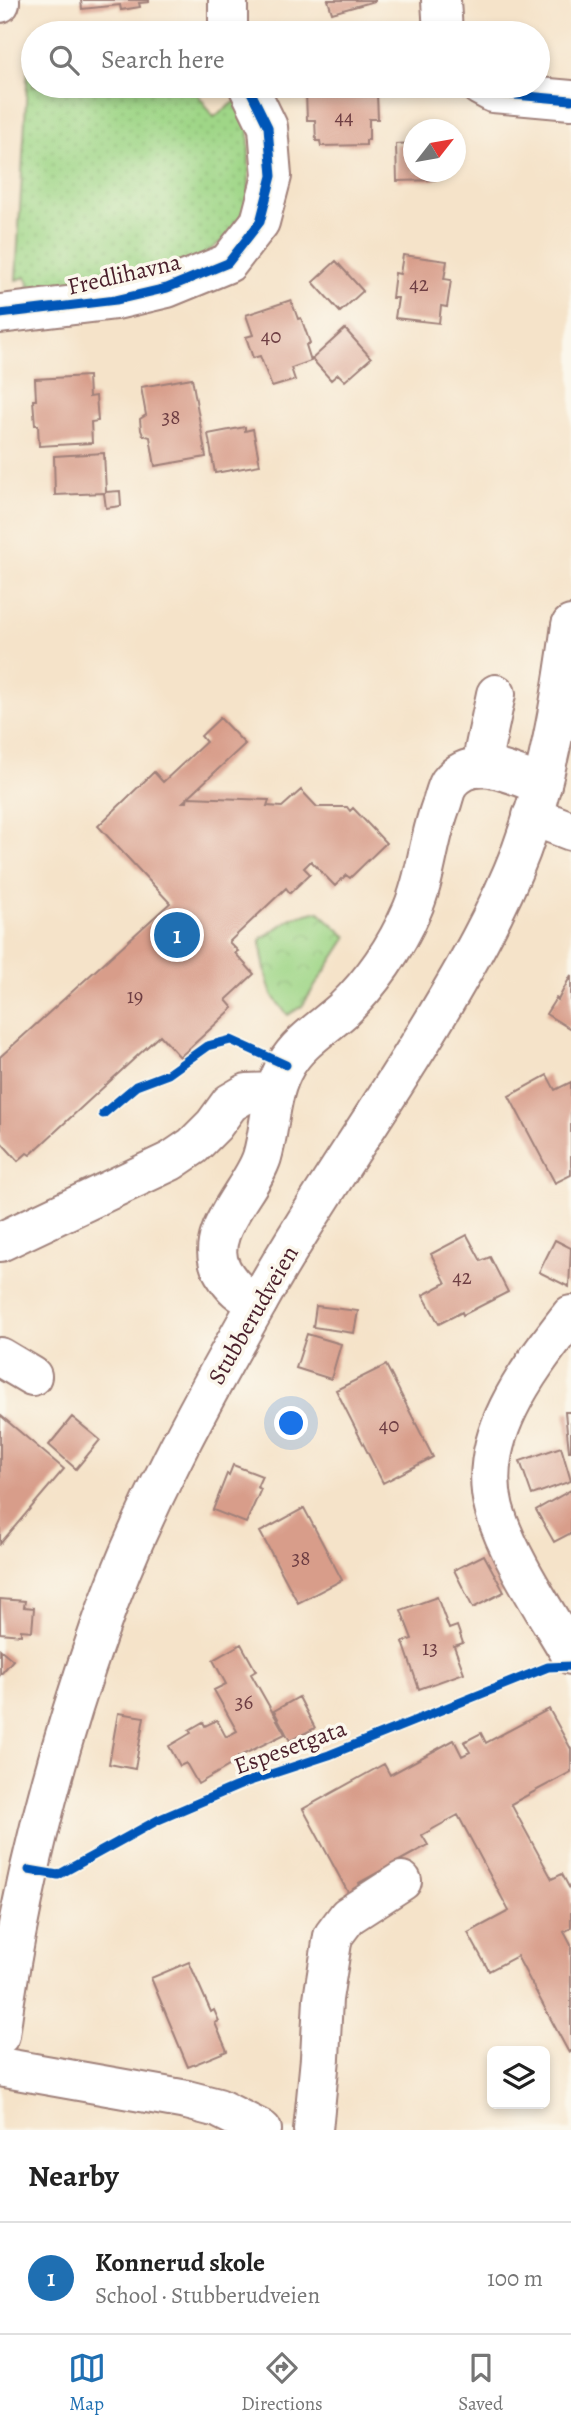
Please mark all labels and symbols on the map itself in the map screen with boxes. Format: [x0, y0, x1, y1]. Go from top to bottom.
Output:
house number: 44 [334, 103, 354, 131]
north arrow [403, 119, 466, 182]
street label: Fredlihavna [64, 245, 185, 303]
house number: 42 [409, 270, 429, 298]
house number: 40 [261, 322, 281, 350]
house number: 38 [162, 403, 180, 431]
pin: 1 [154, 909, 200, 961]
house number: 19 [127, 982, 143, 1010]
street label: Stubberudveien [200, 1240, 306, 1390]
house number: 42 [452, 1263, 472, 1291]
your location [274, 1406, 308, 1440]
house number: 40 [379, 1411, 399, 1439]
house number: 38 [292, 1544, 310, 1572]
house number: 13 [422, 1634, 438, 1662]
house number: 36 [235, 1688, 254, 1716]
street label: Espesetgata [229, 1712, 351, 1782]

